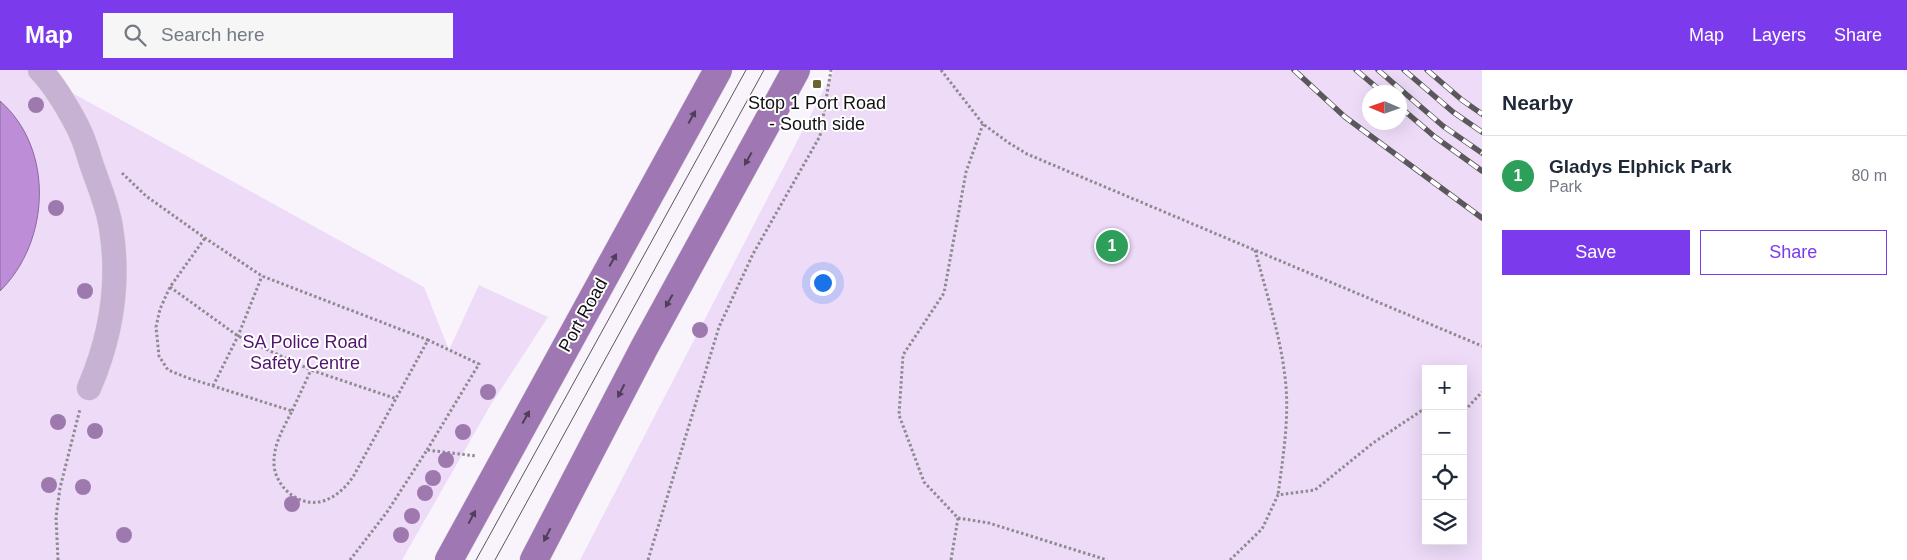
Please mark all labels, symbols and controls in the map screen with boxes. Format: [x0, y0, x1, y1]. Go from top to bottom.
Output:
search box [103, 13, 453, 58]
text: Map [25, 21, 73, 48]
icon: search [121, 21, 149, 49]
text: Search here [161, 24, 265, 45]
text: Map [1689, 25, 1724, 45]
text: Layers [1752, 25, 1806, 45]
text: Share [1834, 25, 1882, 45]
marker: Stop 1 Port Road - South side [811, 78, 823, 90]
north arrow [1362, 85, 1407, 130]
text: Nearby [1502, 91, 1573, 114]
place label: Stop 1 Port Road - South side [748, 93, 886, 134]
one-way arrow [687, 111, 696, 124]
one-way arrow [743, 152, 752, 165]
text: Gladys Elphick Park [1549, 156, 1732, 177]
text: 1 [1514, 167, 1522, 184]
text: 80 m [1851, 167, 1887, 184]
text: Park [1549, 178, 1582, 195]
pin: 1 [1096, 227, 1128, 265]
button: Save [1502, 230, 1690, 275]
button: Share [1700, 230, 1887, 275]
one-way arrow [609, 252, 617, 267]
your location [810, 270, 836, 296]
street label: Port Road [555, 275, 611, 355]
one-way arrow [665, 295, 674, 308]
park label: SA Police Road Safety Centre [242, 332, 368, 373]
map controls [1422, 365, 1467, 545]
button: + [1422, 365, 1467, 410]
one-way arrow [617, 384, 626, 398]
one-way arrow [522, 410, 530, 424]
button: − [1422, 410, 1467, 455]
button: locate [1422, 455, 1467, 500]
button: layers [1422, 500, 1467, 545]
one-way arrow [468, 510, 476, 524]
one-way arrow [543, 528, 551, 543]

